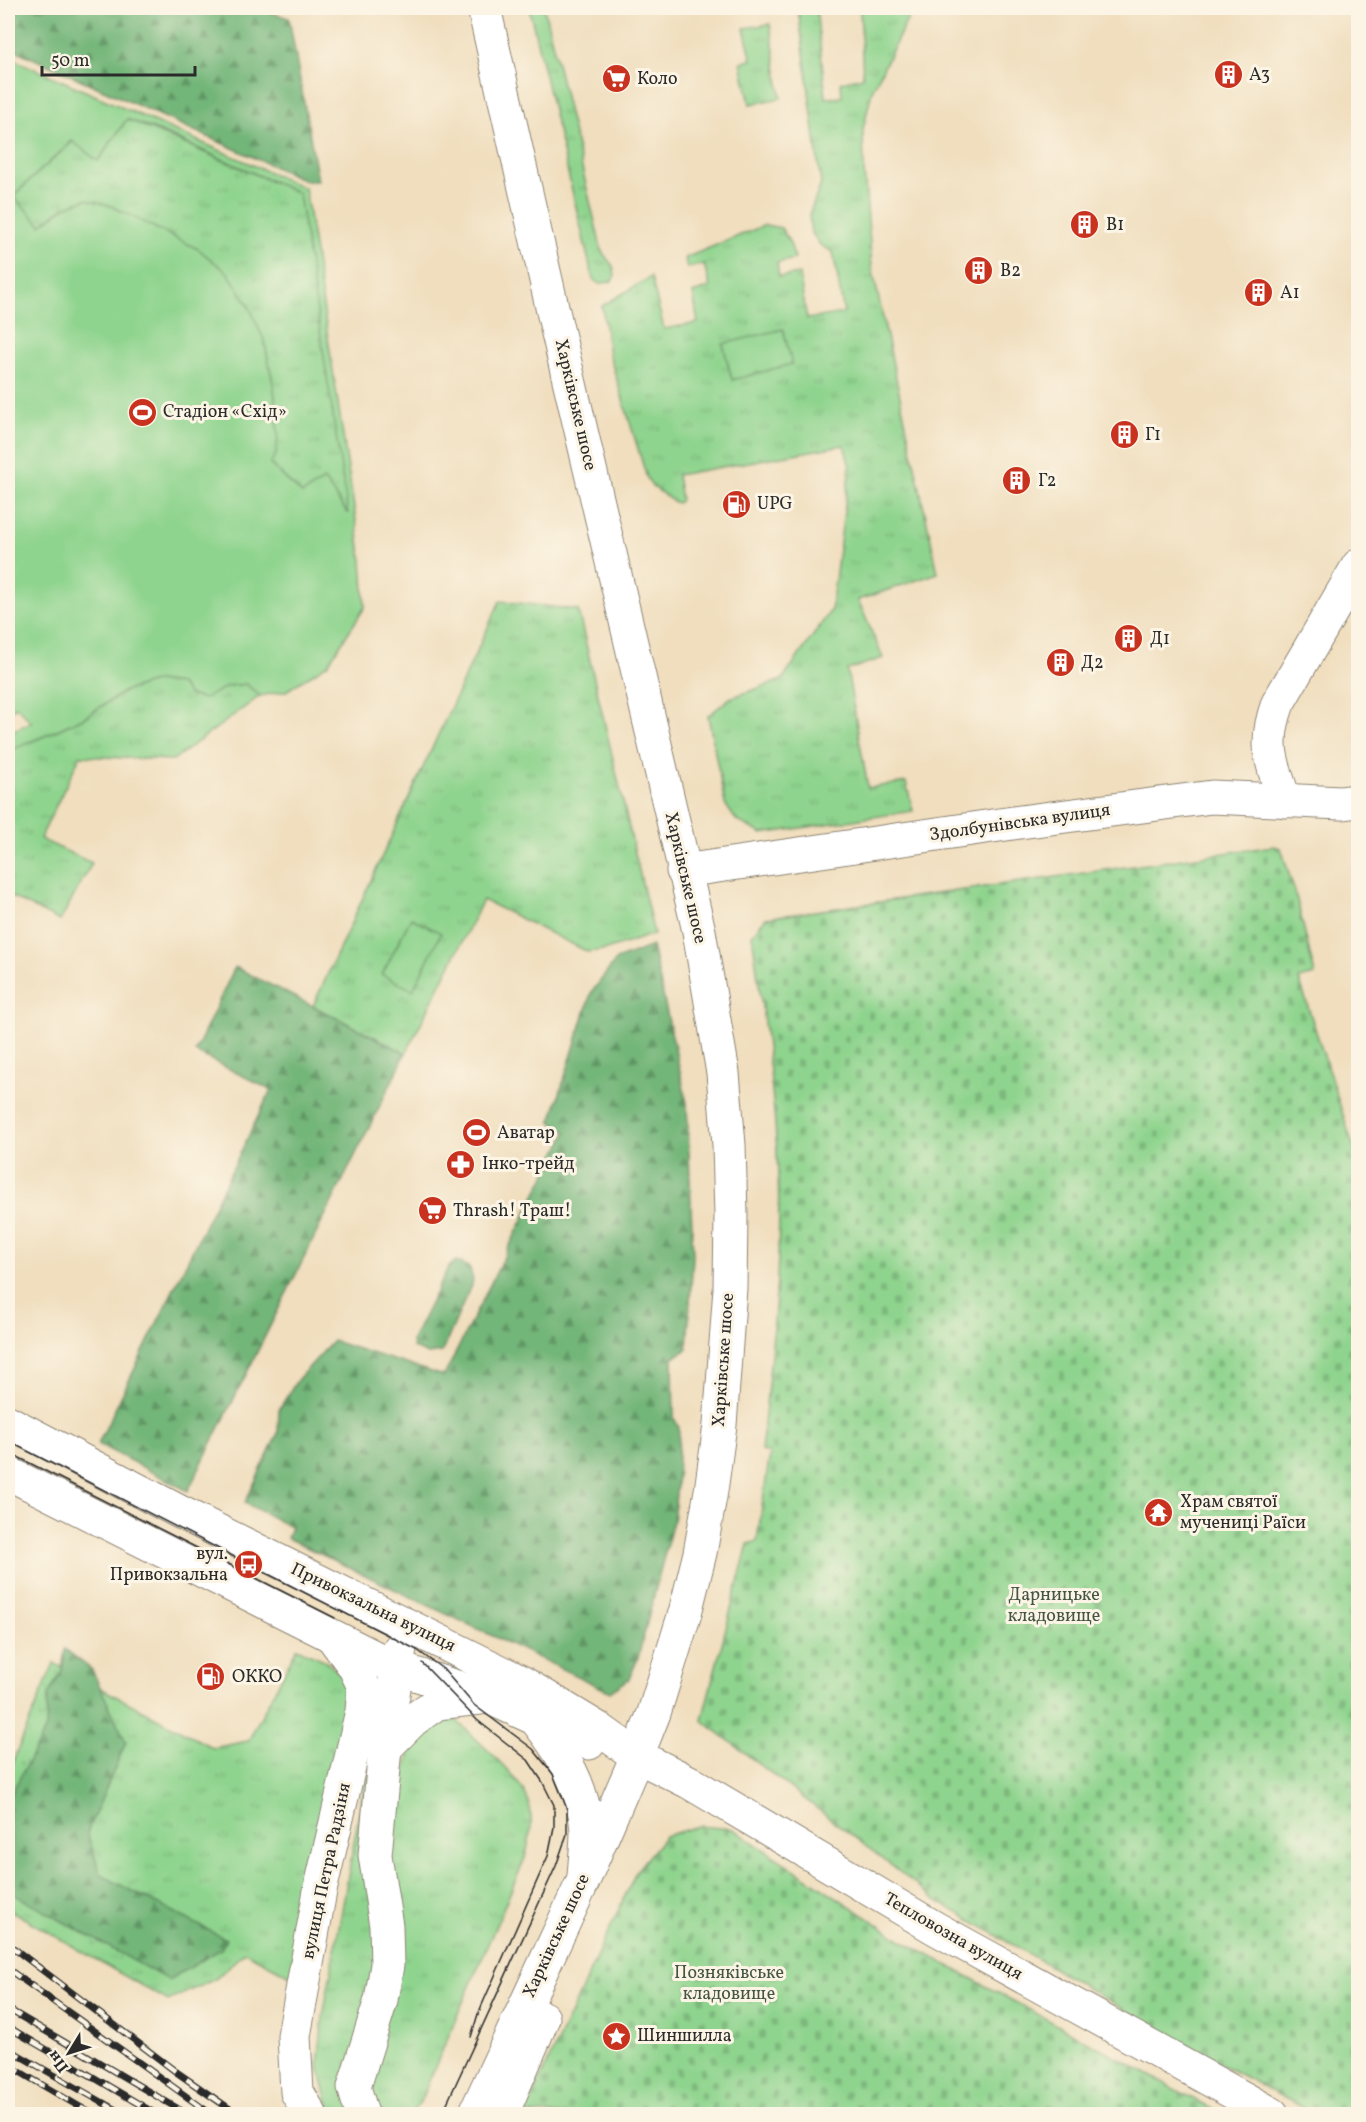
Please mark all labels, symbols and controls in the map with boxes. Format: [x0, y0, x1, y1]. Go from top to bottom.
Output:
scale bar [42, 39, 195, 77]
text: 50 m [51, 49, 90, 74]
building icon: А3 [1212, 59, 1244, 91]
supermarket icon: Коло [600, 63, 632, 95]
place label: А3 [1249, 63, 1270, 88]
place label: Коло [637, 67, 677, 92]
building icon: В1 [1069, 209, 1101, 241]
place label: В1 [1106, 213, 1124, 238]
building icon: В2 [963, 255, 995, 287]
place label: В2 [1000, 259, 1021, 284]
building icon: А1 [1243, 277, 1275, 309]
place label: А1 [1280, 281, 1300, 306]
street label: Харківське шосе [548, 337, 602, 473]
sports icon: Стадіон «Схід» [126, 396, 158, 428]
place label: Стадіон «Схід» [163, 400, 287, 425]
building icon: Г1 [1108, 419, 1140, 451]
place label: Г1 [1145, 423, 1161, 448]
building icon: Г2 [1001, 465, 1033, 497]
place label: Г2 [1038, 469, 1057, 494]
fuel station icon: UPG [720, 488, 752, 520]
place label: UPG [757, 492, 793, 517]
building icon: Д1 [1113, 623, 1145, 655]
place label: Д1 [1150, 627, 1170, 652]
building icon: Д2 [1044, 647, 1076, 679]
place label: Д2 [1081, 651, 1104, 676]
street label: Здолбунівська вулиця [928, 798, 1112, 848]
street label: Харківське шосе [658, 810, 712, 946]
sports icon: Аватар [460, 1117, 492, 1149]
place label: Аватар [497, 1121, 555, 1146]
pharmacy icon: Інко-трейд [445, 1148, 477, 1180]
place label: Інко-трейд [482, 1152, 574, 1177]
supermarket icon: Thrash! Траш! [416, 1195, 448, 1227]
place label: Thrash! Траш! [453, 1199, 571, 1224]
street label: Харківське шосе [707, 1292, 741, 1428]
place label: Храм святої мучениці Раїси [1180, 1490, 1306, 1536]
temple icon: Храм святої мучениці Раїси [1143, 1496, 1175, 1528]
place label: вул. Привокзальна [110, 1542, 228, 1588]
bus stop icon: вул. Привокзальна [233, 1548, 265, 1580]
street label: Привокзальна вулиця [286, 1557, 460, 1659]
park label: Дарницьке кладовище [1008, 1583, 1100, 1629]
fuel station icon: ОККО [195, 1661, 227, 1693]
place label: ОККО [232, 1665, 282, 1690]
street label: вулиця Петра Радзіня [296, 1781, 358, 1961]
street label: Харківське шосе [517, 1870, 597, 2002]
street label: Тепловозна вулиця [879, 1887, 1027, 1987]
park label: Позняківське кладовище [674, 1961, 784, 2007]
place icon: Шиншилла [600, 2020, 632, 2052]
north arrow [39, 2023, 99, 2083]
place label: Шиншилла [637, 2024, 732, 2049]
text: Пн [43, 2045, 74, 2077]

